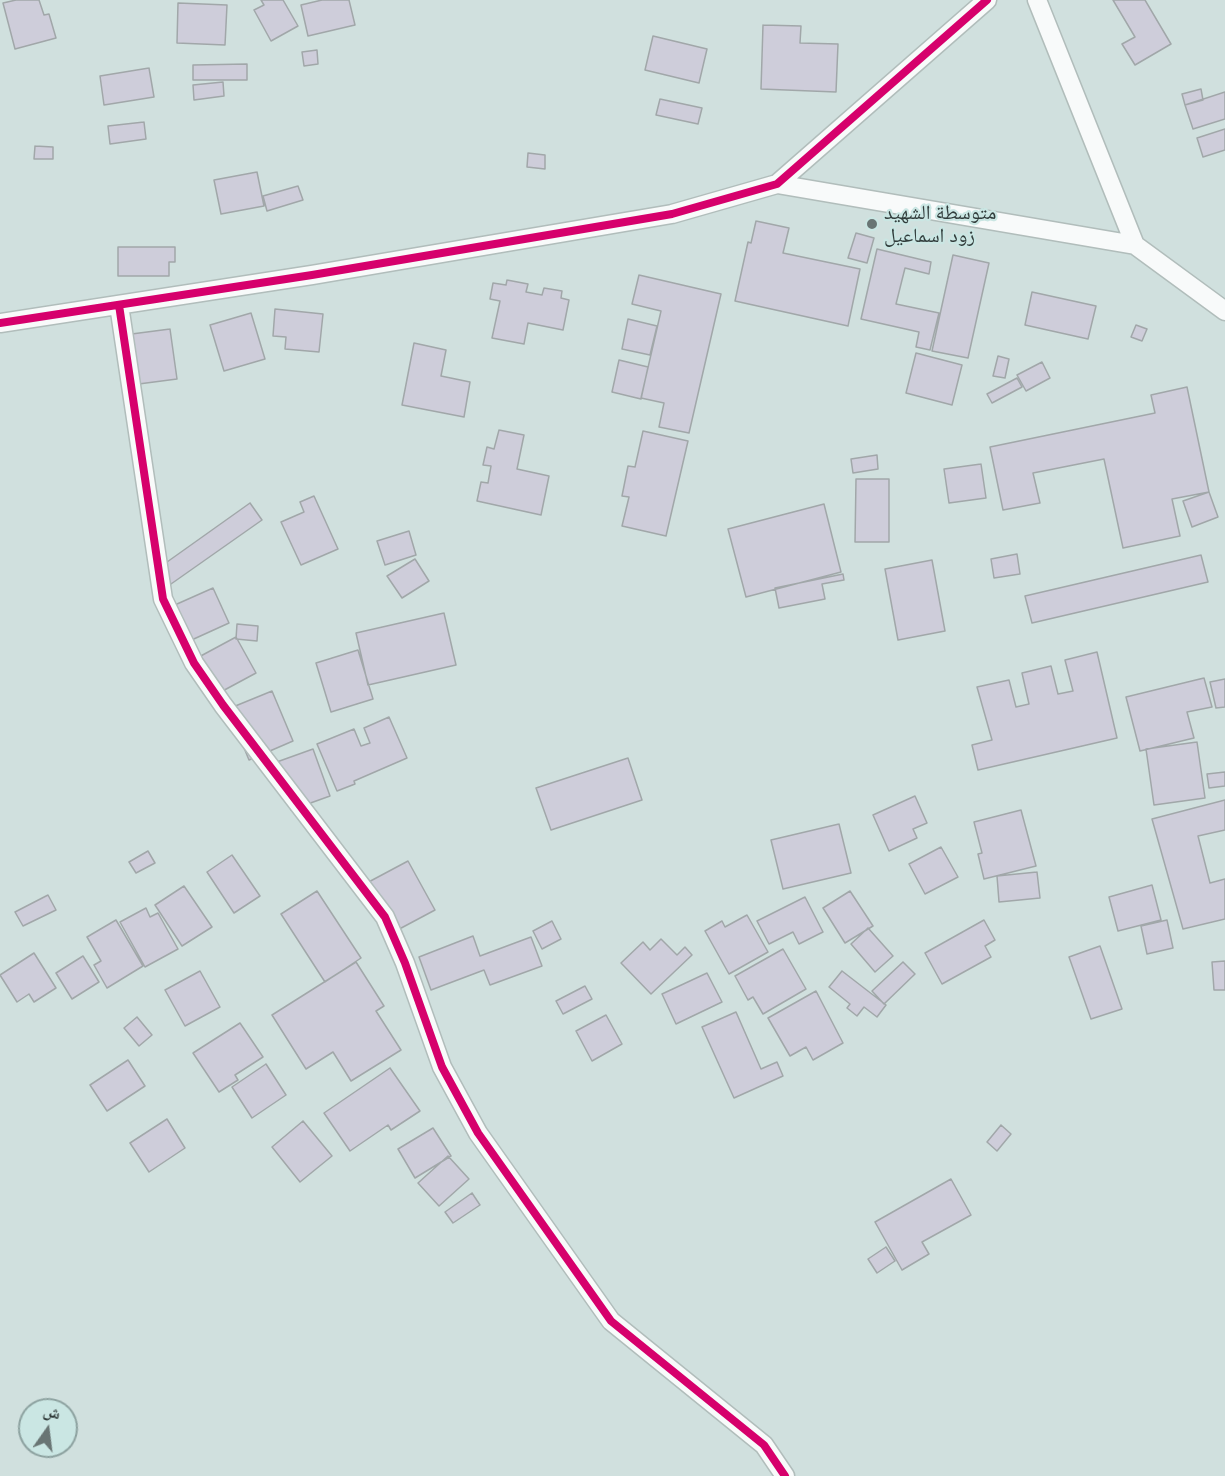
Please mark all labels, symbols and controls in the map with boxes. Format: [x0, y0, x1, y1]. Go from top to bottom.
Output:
place label: متوسطة الشهيد زود اسماعيل [884, 201, 996, 248]
marker: متوسطة الشهيد زود اسماعيل [865, 217, 879, 231]
north arrow [18, 1398, 78, 1458]
text: ش [41, 1401, 63, 1423]

